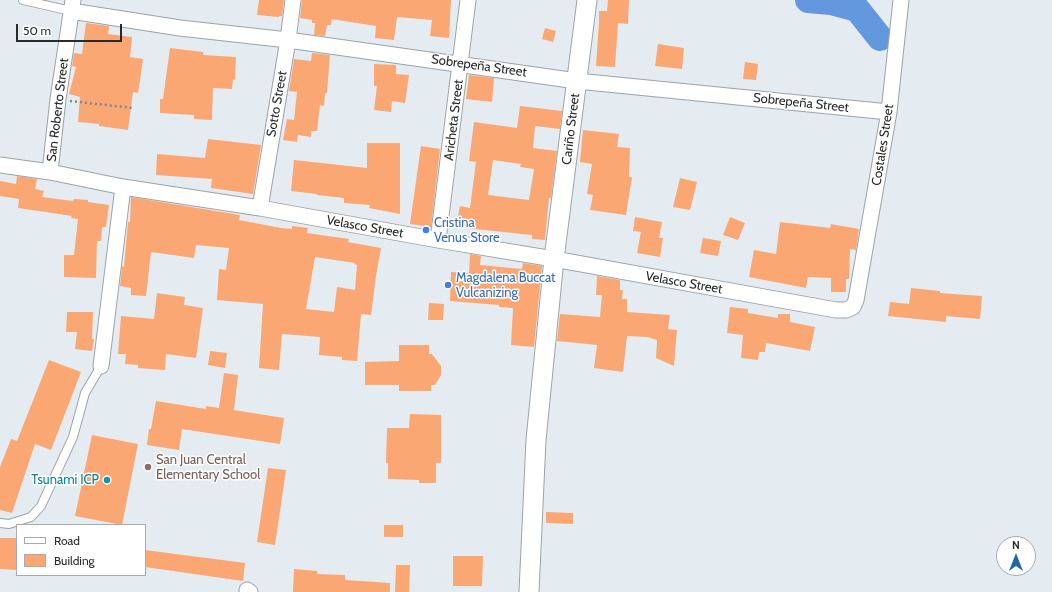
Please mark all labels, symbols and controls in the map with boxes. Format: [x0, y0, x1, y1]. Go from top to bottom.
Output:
scale bar [18, 16, 124, 42]
text: 50 m [23, 23, 51, 38]
street label: Sobrepeña Street [430, 52, 528, 80]
street label: San Roberto Street [44, 57, 72, 163]
street label: Sotto Street [264, 70, 290, 138]
street label: Aricheta Street [441, 79, 467, 161]
street label: Sobrepeña Street [752, 90, 850, 116]
street label: Cariño Street [559, 92, 583, 166]
street label: Costales Street [869, 103, 897, 187]
street label: Velasco Street [325, 213, 405, 241]
place label: Cristina Venus Store [434, 215, 500, 246]
marker: Cristina Venus Store [421, 225, 431, 235]
street label: Velasco Street [644, 269, 724, 297]
place label: Magdalena Buccat Vulcanizing [456, 270, 555, 301]
marker: Magdalena Buccat Vulcanizing [443, 280, 453, 290]
place label: San Juan Central Elementary School [156, 452, 260, 483]
marker: San Juan Central Elementary School [143, 462, 153, 472]
place label: Tsunami ICP [31, 472, 99, 488]
marker: Tsunami ICP [102, 475, 112, 485]
legend [16, 524, 146, 576]
text: Road [54, 533, 80, 548]
north arrow [996, 536, 1036, 576]
text: N [1012, 538, 1020, 552]
text: Building [54, 553, 95, 568]

